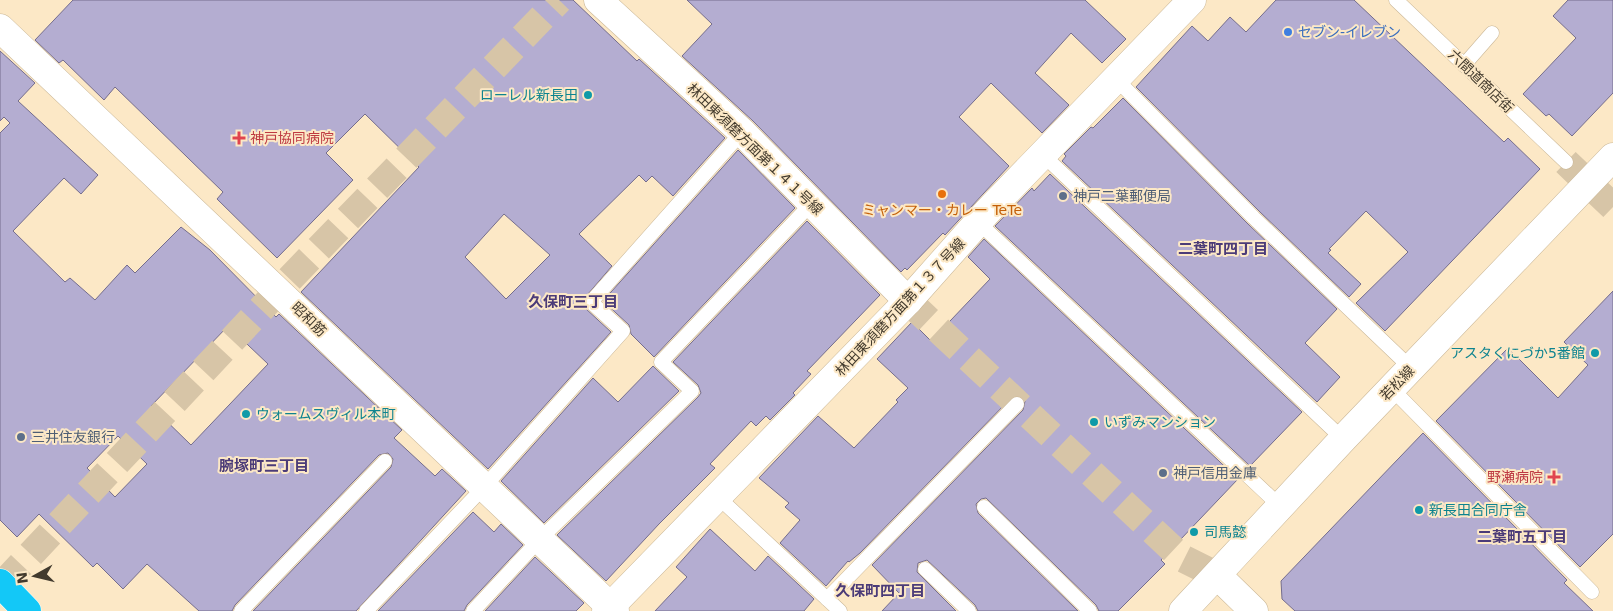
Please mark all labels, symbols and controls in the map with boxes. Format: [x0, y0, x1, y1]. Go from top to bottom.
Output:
place label: セブン-イレブン [1298, 24, 1401, 40]
marker: セブン-イレブン [1282, 26, 1294, 38]
street label: 六間道商店街 [1445, 46, 1517, 116]
street label: 林田東須磨方面第１４１号線 [684, 80, 826, 218]
place label: ローレル新長田 [480, 87, 578, 103]
marker: ローレル新長田 [582, 89, 594, 101]
place label: 神戸協同病院 [250, 130, 334, 146]
marker: 神戸協同病院 [232, 131, 246, 145]
marker: ミャンマー・カレー TeTe [936, 188, 948, 200]
place label: 神戸二葉郵便局 [1073, 188, 1171, 204]
marker: 神戸二葉郵便局 [1057, 190, 1069, 202]
place label: ミャンマー・カレー TeTe [862, 202, 1022, 218]
street label: 林田東須磨方面第１３７号線 [832, 235, 968, 379]
district label: 二葉町四丁目 [1178, 240, 1268, 258]
district label: 久保町三丁目 [528, 293, 618, 311]
street label: 昭和筋 [288, 299, 330, 339]
place label: アスタくにづか5番館 [1450, 345, 1585, 361]
marker: アスタくにづか5番館 [1589, 347, 1601, 359]
street label: 若松線 [1377, 362, 1417, 404]
place label: ウォームスヴィル本町 [256, 406, 396, 422]
marker: ウォームスヴィル本町 [240, 408, 252, 420]
place label: いずみマンション [1104, 414, 1216, 430]
marker: いずみマンション [1088, 416, 1100, 428]
place label: 三井住友銀行 [31, 429, 115, 445]
marker: 三井住友銀行 [15, 431, 27, 443]
district label: 腕塚町三丁目 [219, 457, 309, 475]
place label: 神戸信用金庫 [1173, 465, 1257, 481]
marker: 神戸信用金庫 [1157, 467, 1169, 479]
place label: 野瀬病院 [1487, 469, 1543, 485]
marker: 野瀬病院 [1547, 470, 1561, 484]
place label: 新長田合同庁舎 [1429, 502, 1527, 518]
marker: 新長田合同庁舎 [1413, 504, 1425, 516]
place label: 司馬懿 [1204, 524, 1246, 540]
marker: 司馬懿 [1188, 526, 1200, 538]
district label: 二葉町五丁目 [1477, 528, 1567, 546]
north arrow [10, 551, 60, 601]
text: N [13, 571, 31, 585]
district label: 久保町四丁目 [835, 582, 925, 600]

